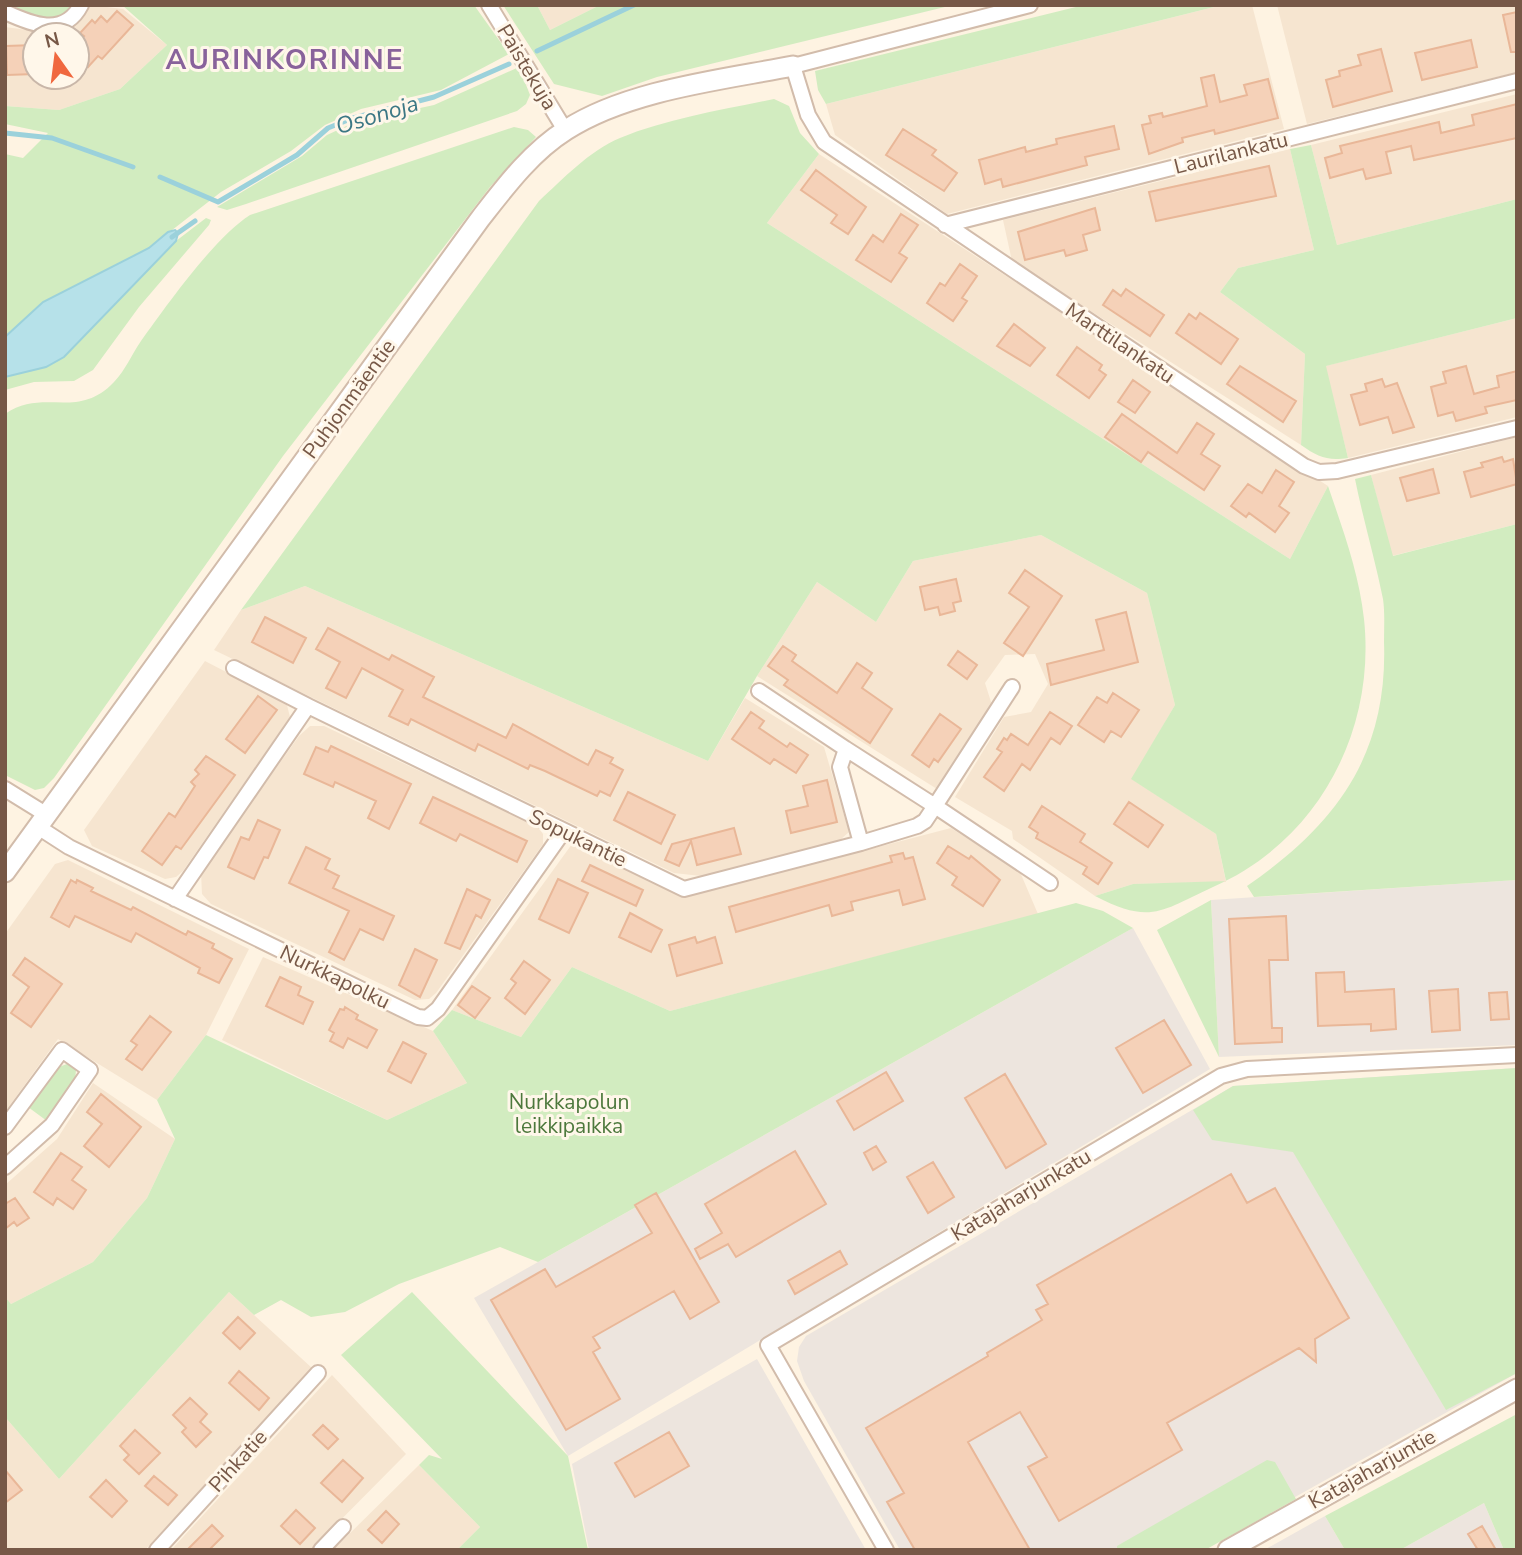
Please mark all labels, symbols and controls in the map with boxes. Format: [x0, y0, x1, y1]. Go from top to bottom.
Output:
street label: Paistekuja [490, 19, 564, 115]
north arrow [21, 21, 91, 91]
text: N [42, 26, 62, 55]
district label: AURINKORINNE [166, 41, 404, 79]
water label: Osonoja [332, 88, 422, 142]
street label: Laurilankatu [1171, 125, 1291, 181]
street label: Marttilankatu [1060, 296, 1180, 390]
street label: Puhjonmäentie [296, 334, 402, 464]
street label: Sopukantie [524, 802, 632, 874]
street label: Nurkkapolku [275, 938, 395, 1016]
park label: Nurkkapolun leikkipaikka [509, 1088, 629, 1140]
street label: Katajaharjunkatu [946, 1142, 1096, 1248]
street label: Katajaharjuntie [1303, 1422, 1441, 1516]
street label: Pihkatie [202, 1424, 274, 1498]

